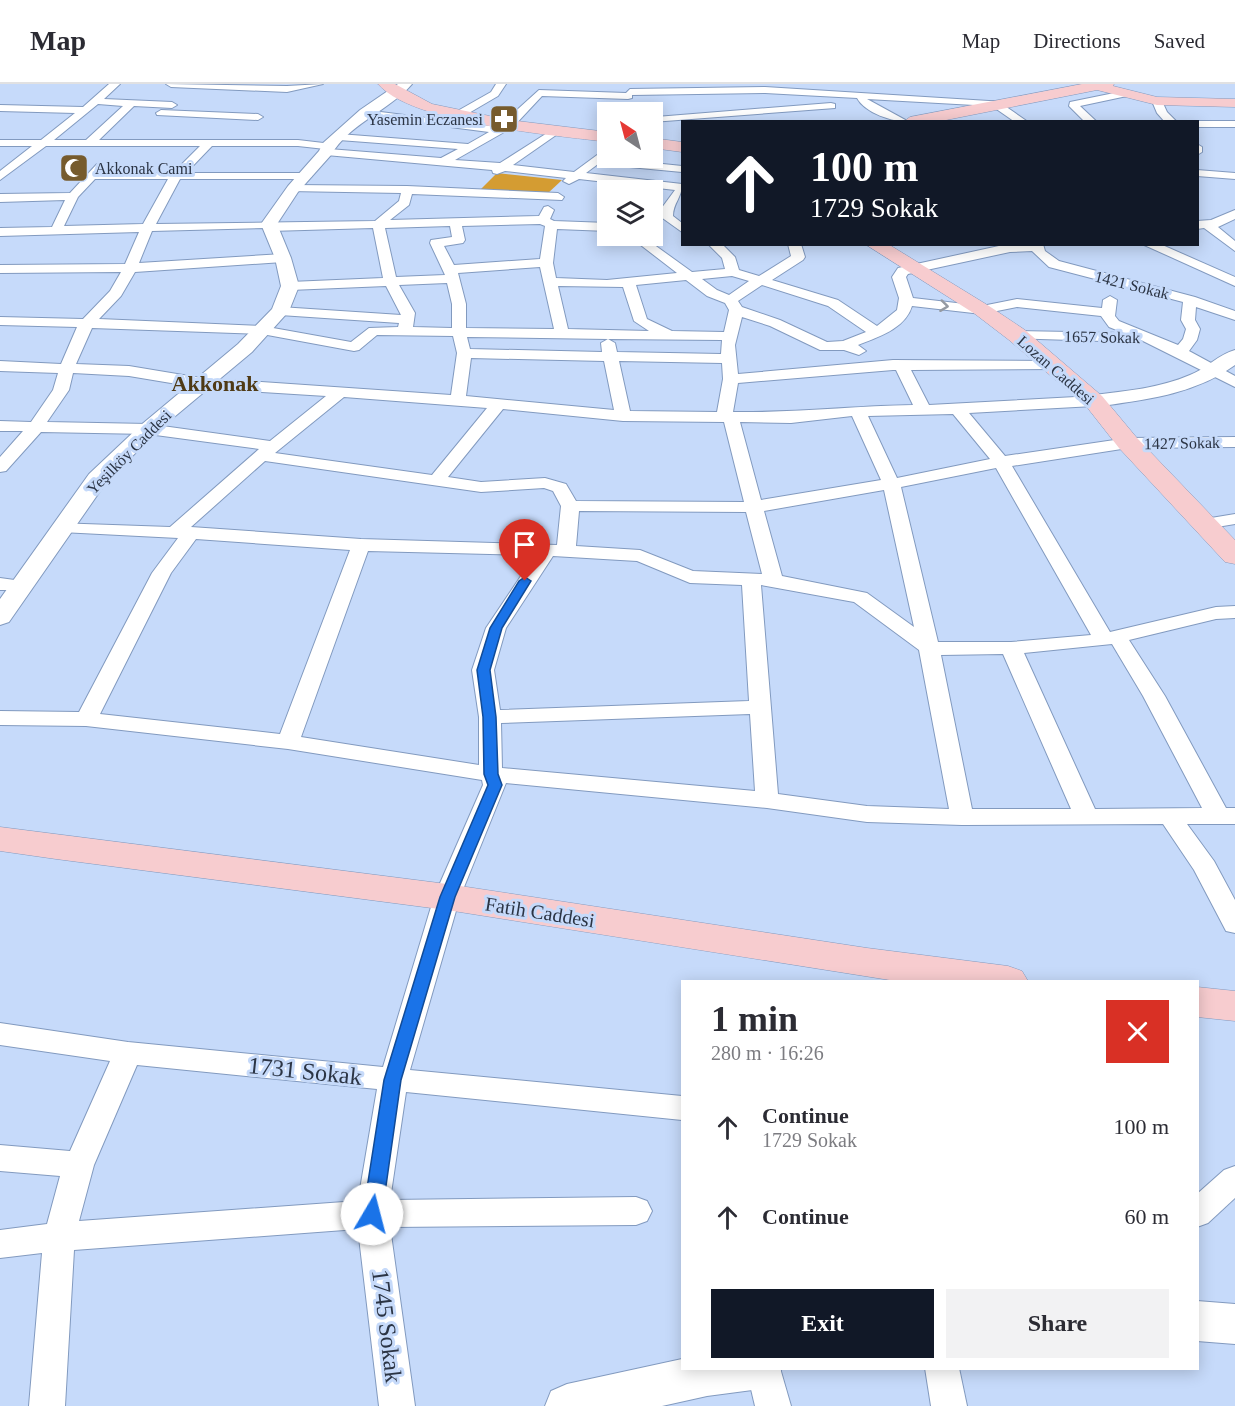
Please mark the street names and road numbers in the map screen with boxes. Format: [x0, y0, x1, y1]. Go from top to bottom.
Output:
street label: 1421 Sokak [1093, 268, 1171, 302]
street label: 1657 Sokak [1064, 328, 1140, 346]
street label: Lozan Caddesi [1014, 332, 1098, 408]
street label: Yeşilköy Caddesi [83, 406, 176, 498]
street label: 1427 Sokak [1144, 434, 1220, 452]
street label: Fatih Caddesi [484, 892, 597, 932]
street label: 1731 Sokak [247, 1052, 363, 1090]
street label: 1745 Sokak [367, 1268, 407, 1384]

